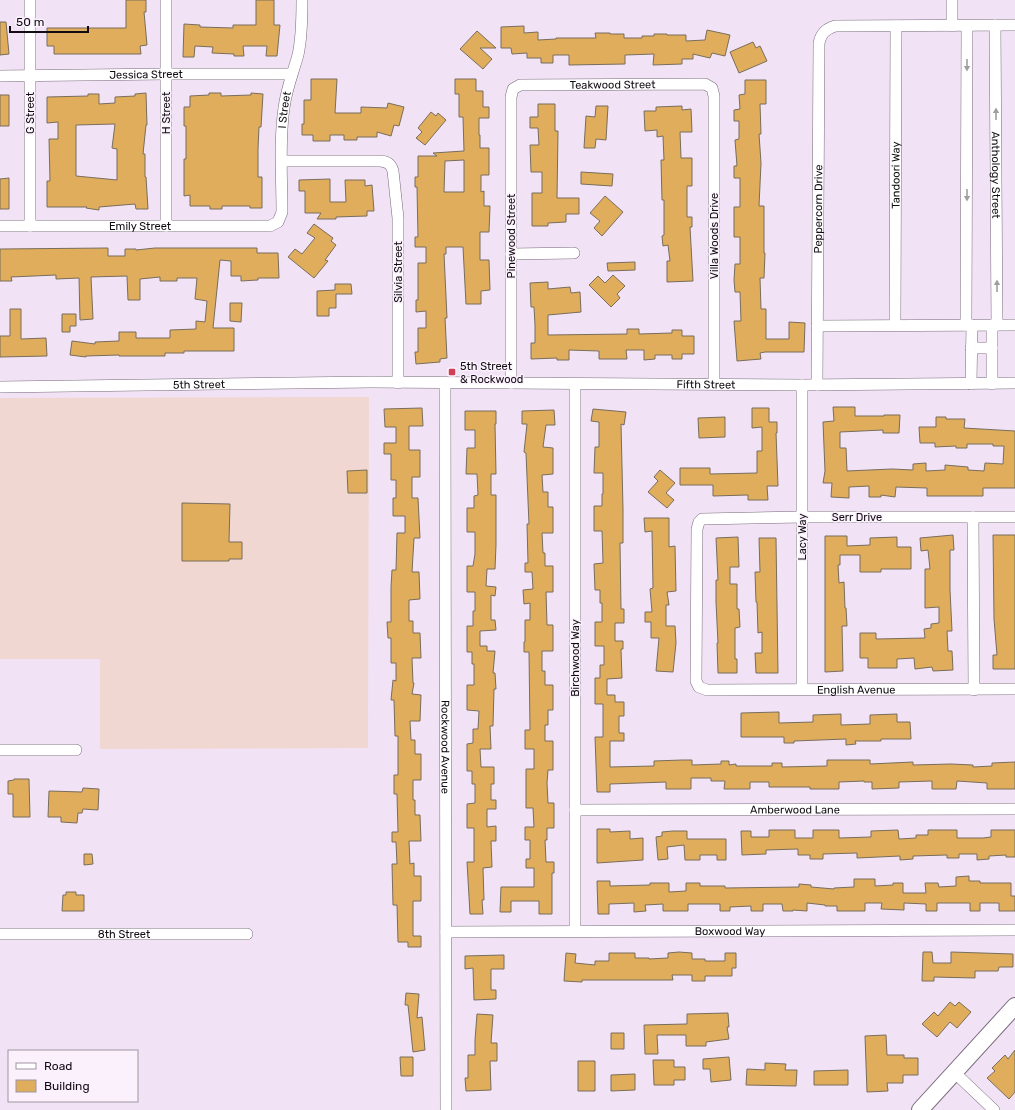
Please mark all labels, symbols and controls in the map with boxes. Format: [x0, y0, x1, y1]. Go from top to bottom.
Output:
scale bar [10, 8, 88, 34]
text: 50 m [16, 15, 44, 29]
one-way arrow [964, 59, 970, 72]
street label: Jessica Street [109, 68, 184, 82]
street label: Teakwood Street [570, 78, 656, 92]
street label: I Street [276, 89, 294, 129]
street label: G Street [24, 91, 37, 134]
street label: H Street [160, 91, 173, 134]
one-way arrow [993, 107, 999, 120]
street label: Anthology Street [989, 131, 1002, 219]
street label: Tandoori Way [889, 141, 903, 209]
street label: Peppercorn Drive [812, 164, 825, 254]
one-way arrow [964, 189, 970, 202]
street label: Pinewood Street [505, 193, 518, 278]
street label: Villa Woods Drive [708, 193, 721, 279]
street label: Emily Street [109, 220, 172, 233]
street label: Silvia Street [392, 241, 405, 303]
one-way arrow [994, 279, 1000, 292]
place label: 5th Street & Rockwood [460, 360, 523, 386]
marker: 5th Street & Rockwood [447, 367, 457, 377]
street label: 5th Street [173, 378, 226, 392]
street label: Fifth Street [676, 378, 736, 392]
street label: Serr Drive [832, 511, 882, 524]
street label: Lacy Way [796, 513, 809, 561]
street label: Birchwood Way [569, 619, 582, 697]
street label: English Avenue [817, 683, 896, 697]
street label: Rockwood Avenue [438, 700, 452, 794]
street label: Amberwood Lane [750, 803, 840, 817]
street label: Boxwood Way [695, 925, 765, 938]
street label: 8th Street [98, 928, 151, 941]
legend [8, 1050, 138, 1102]
text: Road [44, 1059, 72, 1073]
text: Building [44, 1079, 90, 1093]

